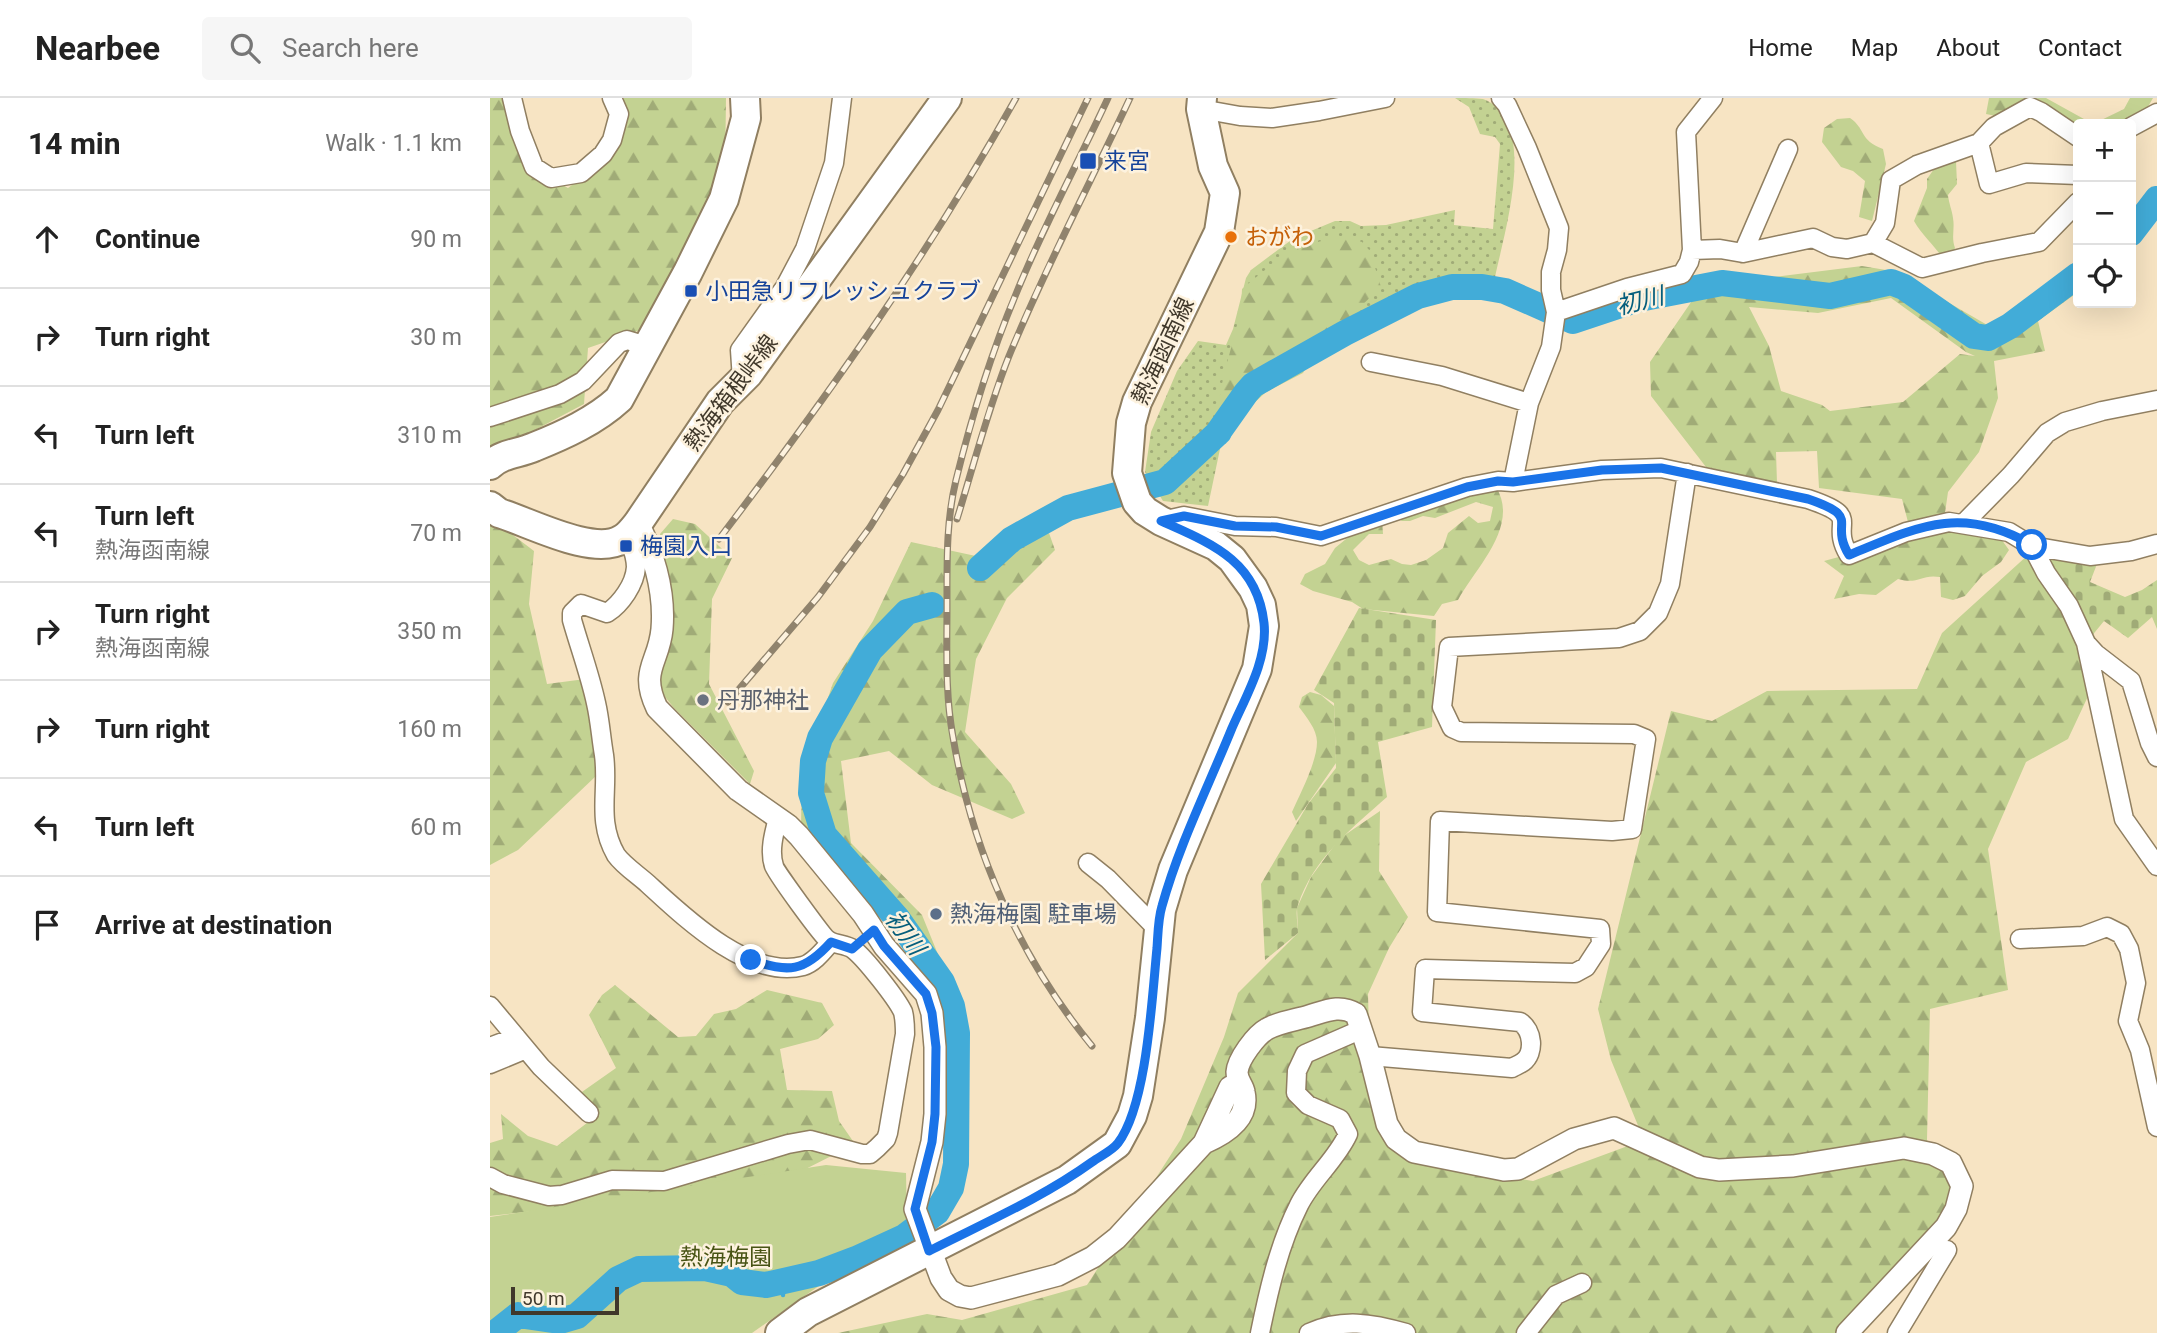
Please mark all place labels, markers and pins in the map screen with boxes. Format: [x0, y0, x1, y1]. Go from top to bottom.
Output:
place label: 来宮 [1104, 148, 1150, 175]
marker: 来宮 [1078, 151, 1098, 171]
place label: おがわ [1245, 224, 1314, 251]
marker: おがわ [1223, 229, 1239, 245]
place label: 小田急リフレッシュクラブ [705, 278, 981, 305]
marker: 小田急リフレッシュクラブ [683, 283, 699, 299]
place label: 梅園入口 [640, 533, 732, 560]
marker: 梅園入口 [618, 538, 634, 554]
place label: 丹那神社 [717, 687, 809, 714]
marker: 丹那神社 [695, 692, 711, 708]
place label: 熱海梅園 駐車場 [950, 901, 1117, 928]
marker: 熱海梅園 駐車場 [928, 906, 944, 922]

